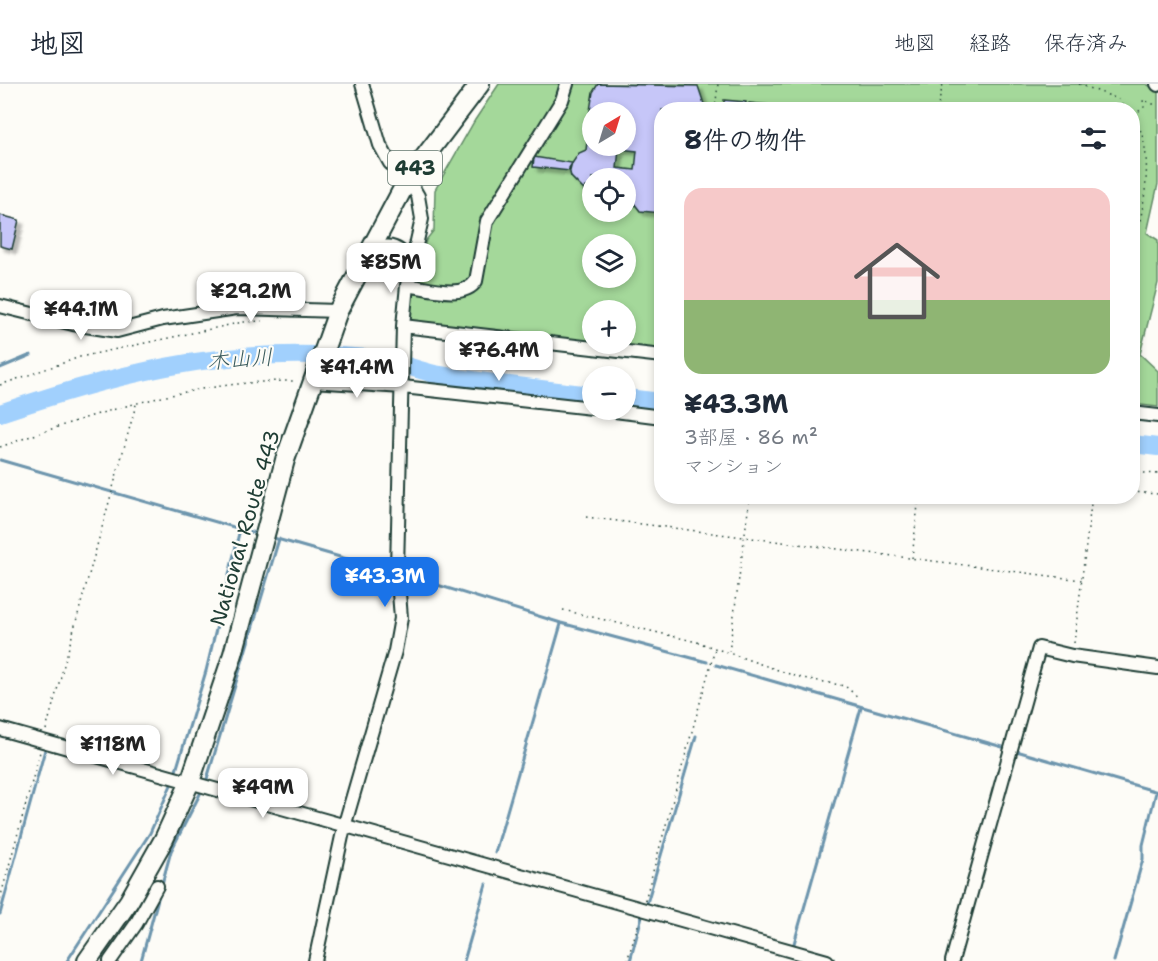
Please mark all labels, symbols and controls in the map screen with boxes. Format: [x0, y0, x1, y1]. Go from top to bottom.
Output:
text: 地図 [30, 24, 86, 62]
text: 地図 [894, 29, 936, 57]
text: 経路 [969, 29, 1011, 57]
text: 保存済み [1044, 29, 1128, 57]
north arrow [582, 102, 636, 156]
map controls [582, 102, 636, 420]
text: 8件の物件 [684, 122, 806, 157]
icon: filters [1077, 122, 1110, 155]
road number: 443 [388, 151, 442, 185]
button: locate [582, 168, 636, 222]
icon: home [843, 227, 951, 335]
button: layers [582, 234, 636, 288]
pin: ¥85M [355, 243, 427, 294]
text: ¥85M [360, 249, 422, 275]
pin: ¥29.2M [202, 272, 300, 323]
text: ¥29.2M [211, 278, 291, 304]
pin: ¥44.1M [32, 290, 130, 341]
text: ¥44.1M [44, 296, 118, 322]
button: + [582, 300, 636, 354]
pin: ¥76.4M [450, 331, 548, 382]
text: ¥76.4M [459, 337, 539, 363]
water label: 木山川 [206, 342, 274, 376]
pin: ¥41.4M [308, 348, 406, 399]
text: ¥41.4M [320, 354, 394, 380]
button: − [582, 366, 636, 420]
text: ¥43.3M [684, 386, 789, 421]
text: 3部屋 · 86 m² [684, 424, 818, 450]
street label: National Route 443 [204, 426, 286, 630]
text: マンション [684, 453, 783, 479]
pin: ¥43.3M [336, 557, 434, 608]
text: ¥43.3M [345, 563, 425, 589]
pin: ¥118M [71, 725, 155, 776]
text: ¥118M [80, 731, 146, 757]
pin: ¥49M [227, 768, 299, 819]
text: ¥49M [232, 774, 294, 800]

